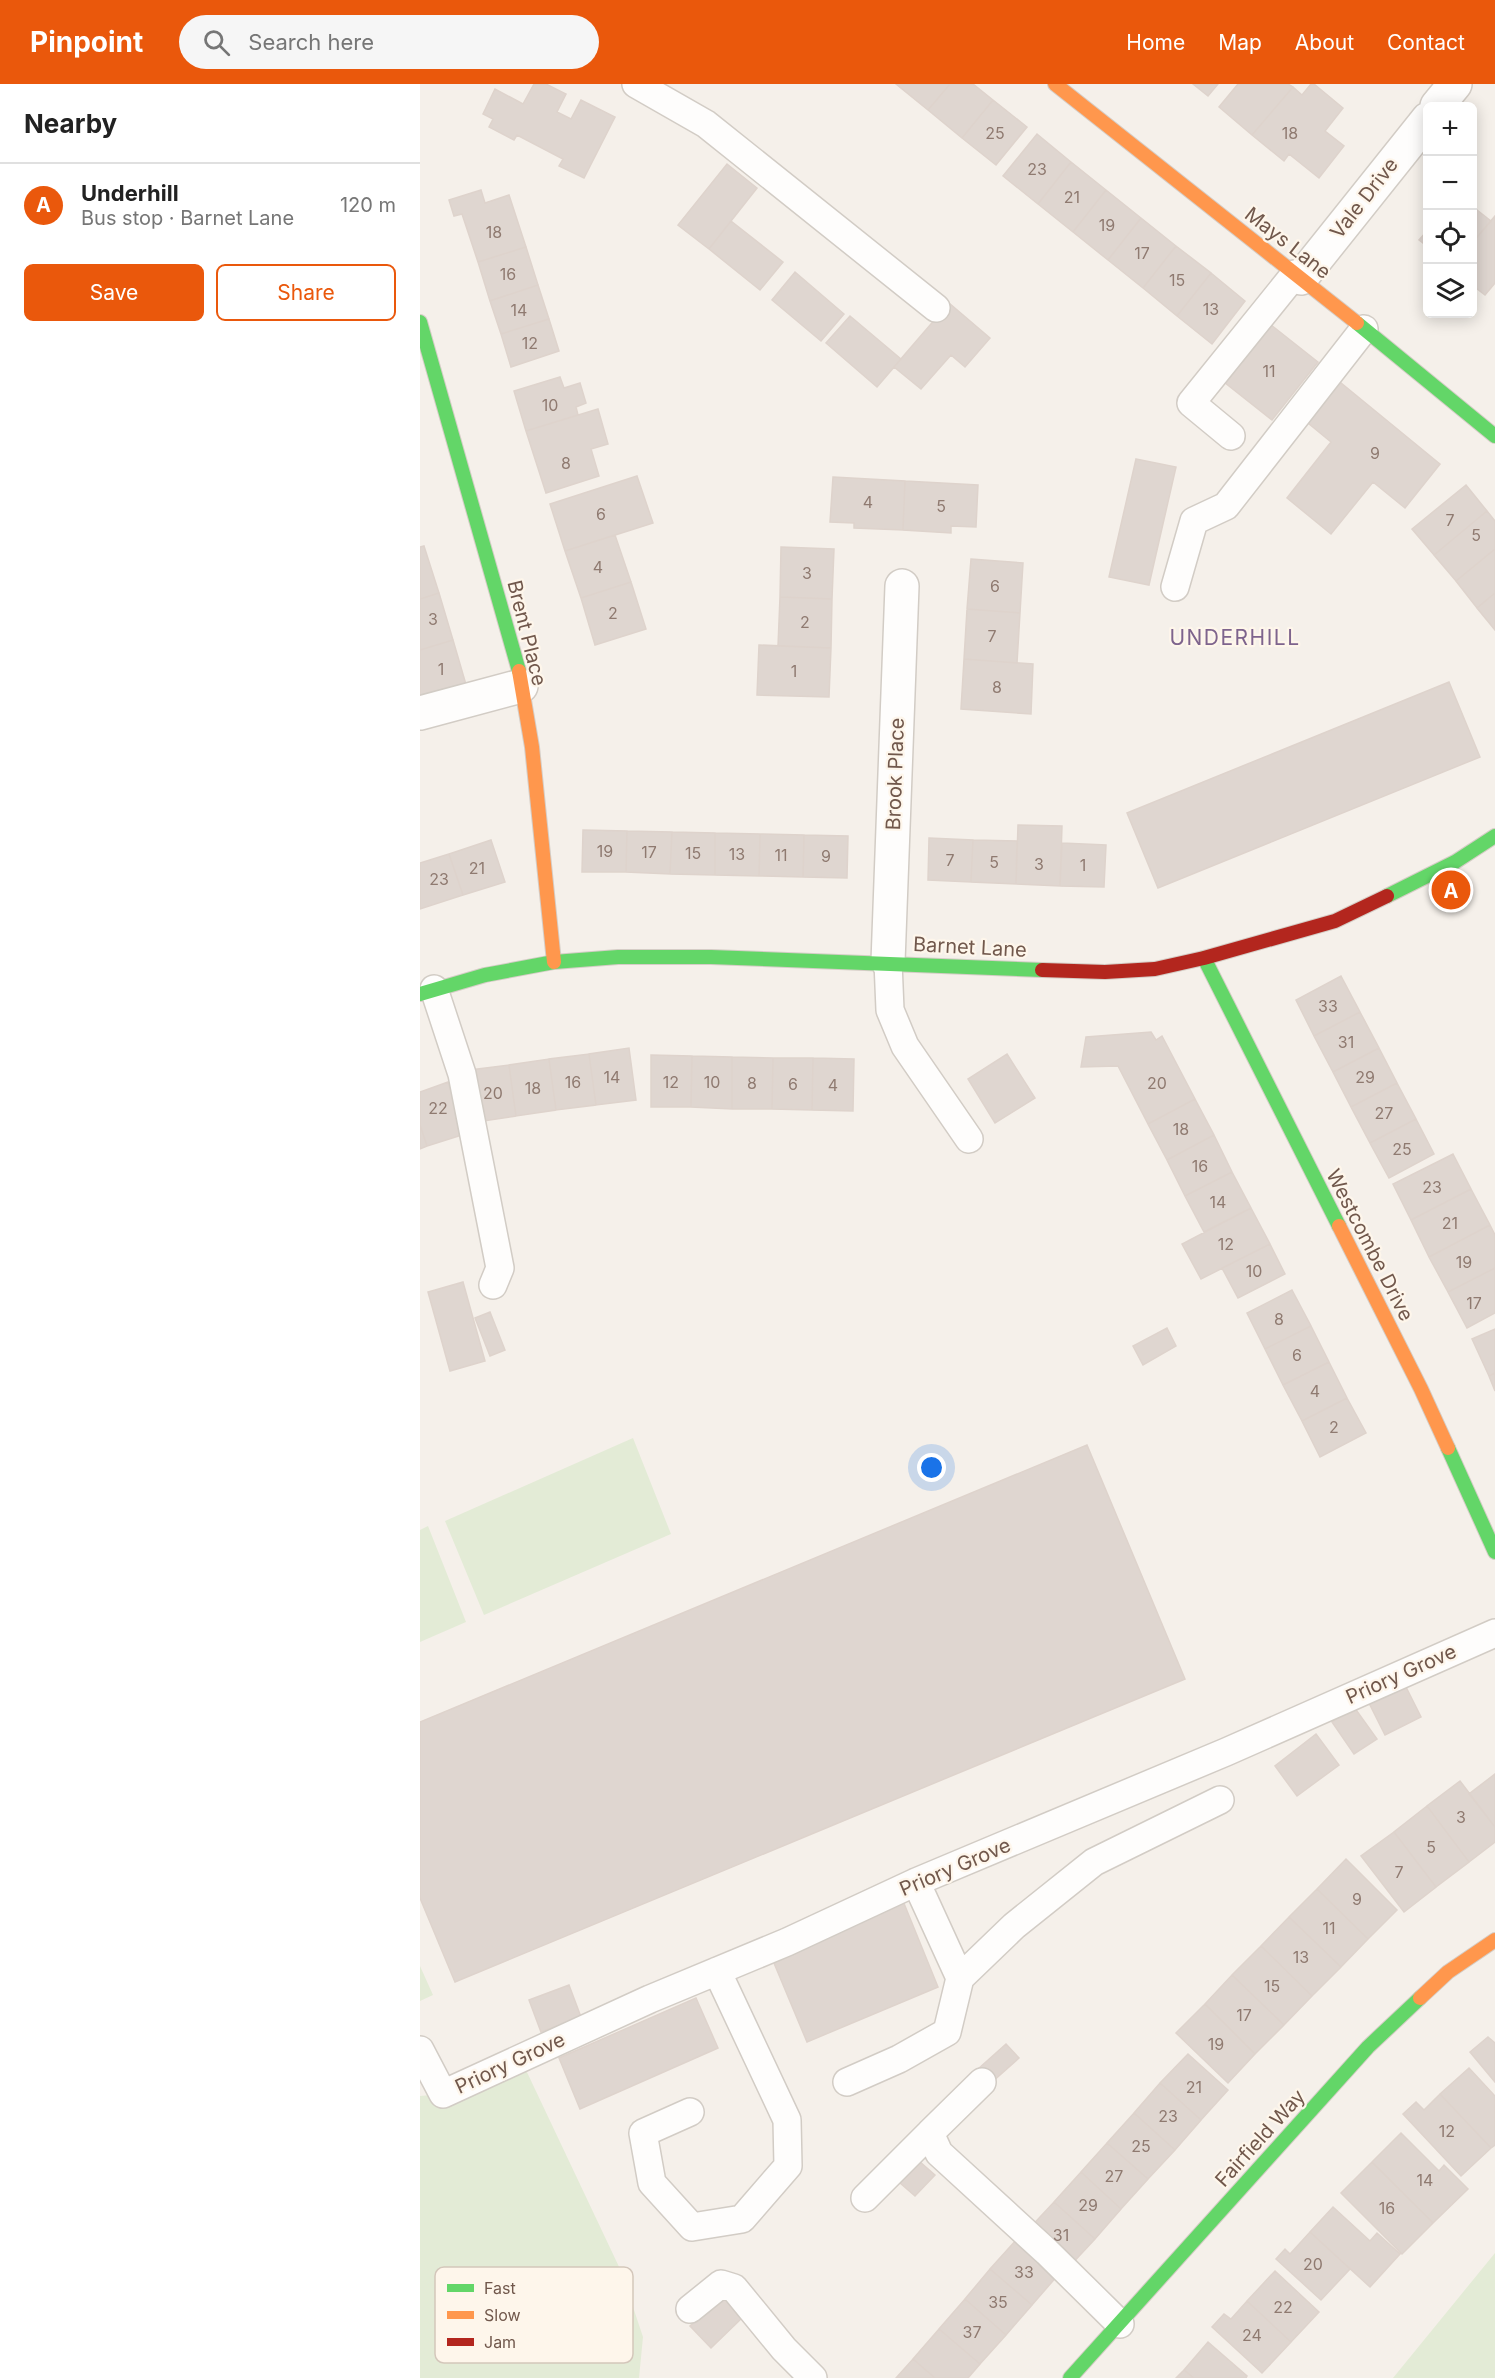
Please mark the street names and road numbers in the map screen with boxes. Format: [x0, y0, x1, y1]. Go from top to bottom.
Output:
street label: Vale Drive [1325, 153, 1403, 243]
street label: Mays Lane [1240, 202, 1336, 284]
street label: Brent Place [502, 578, 552, 688]
street label: Brook Place [881, 717, 909, 831]
street label: Barnet Lane [913, 932, 1027, 962]
street label: Westcombe Drive [1321, 1165, 1419, 1325]
street label: Priory Grove [1342, 1639, 1460, 1709]
street label: Priory Grove [896, 1833, 1014, 1901]
street label: Priory Grove [451, 2027, 569, 2099]
street label: Fairfield Way [1210, 2084, 1310, 2192]

